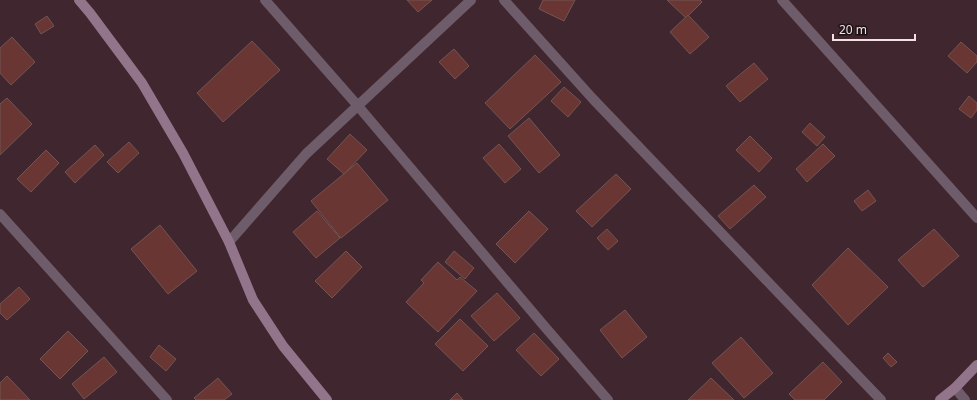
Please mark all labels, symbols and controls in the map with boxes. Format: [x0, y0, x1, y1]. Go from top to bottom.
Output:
scale bar [833, 16, 915, 42]
text: 20 m [839, 21, 867, 38]

